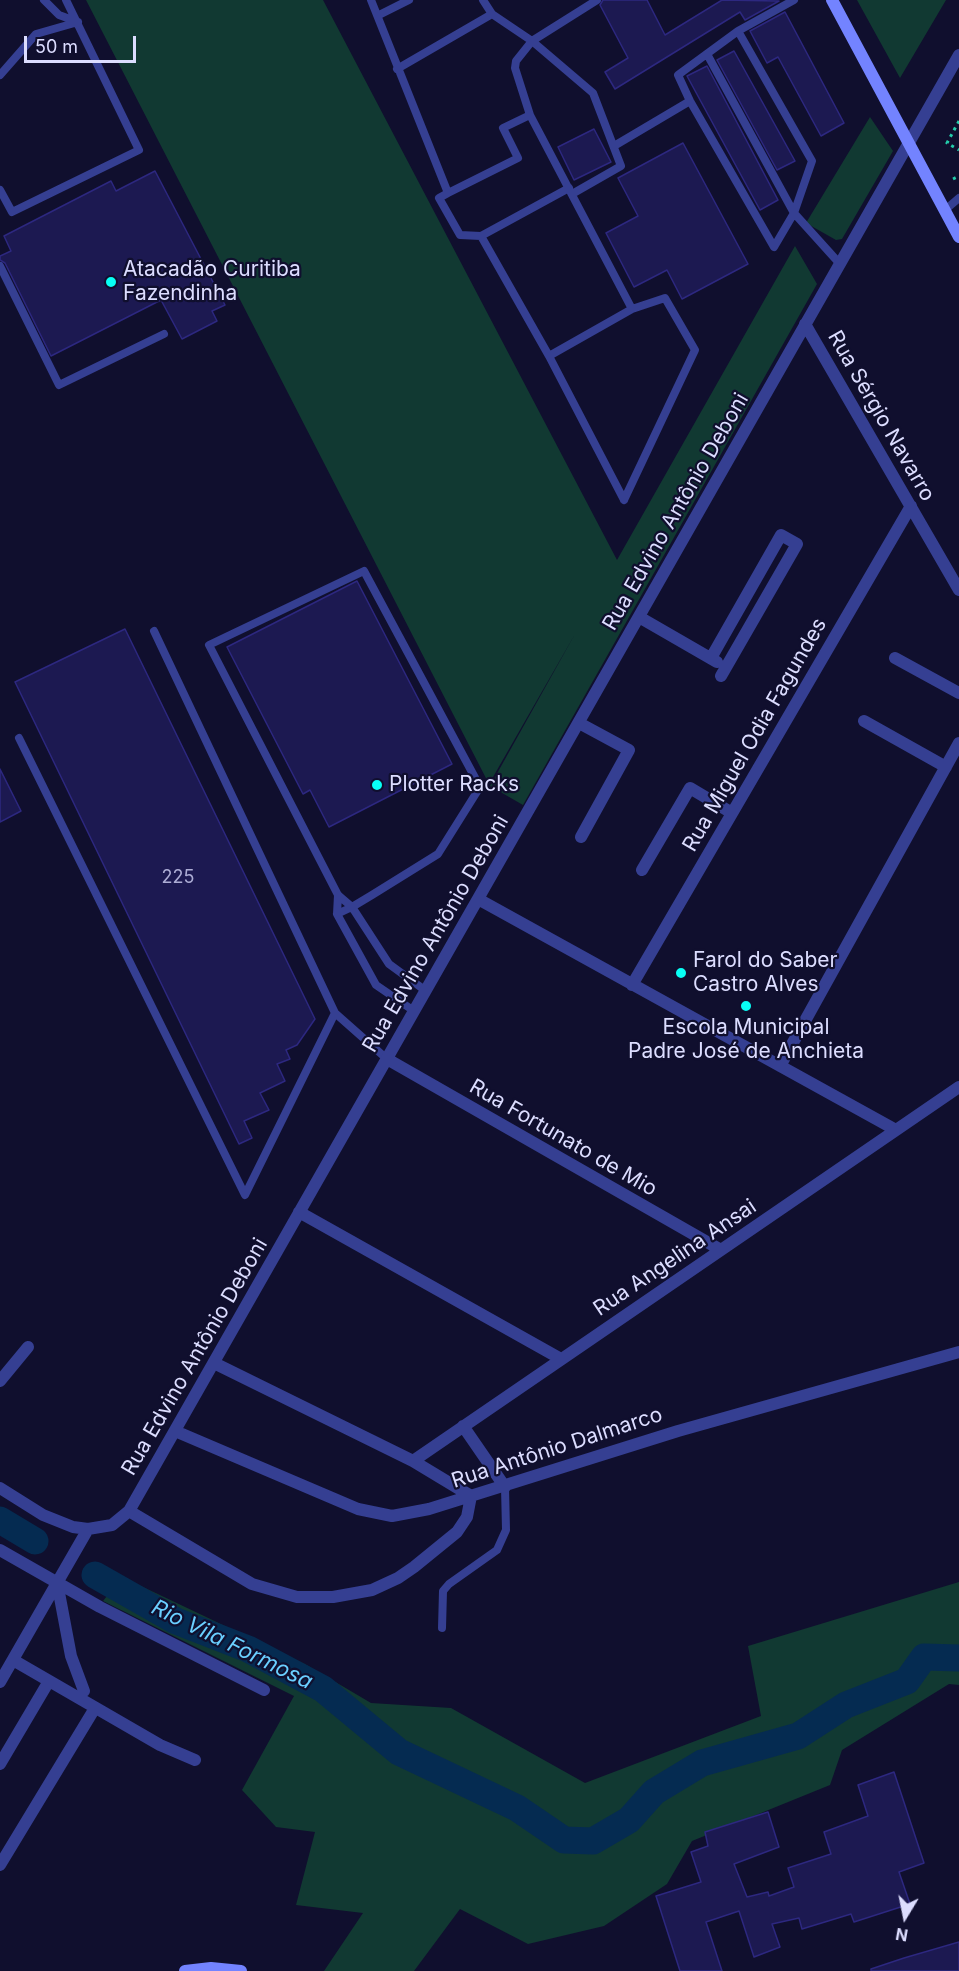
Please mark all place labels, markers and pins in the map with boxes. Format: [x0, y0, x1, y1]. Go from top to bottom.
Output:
place label: Atacadão Curitiba Fazendinha [123, 257, 301, 307]
marker: Atacadão Curitiba Fazendinha [104, 275, 118, 289]
place label: Plotter Racks [389, 772, 519, 798]
marker: Plotter Racks [370, 778, 384, 792]
place label: Farol do Saber Castro Alves [693, 948, 837, 998]
marker: Farol do Saber Castro Alves [674, 966, 688, 980]
marker: Escola Municipal Padre José de Anchieta [739, 999, 753, 1013]
place label: Escola Municipal Padre José de Anchieta [628, 1015, 864, 1065]

